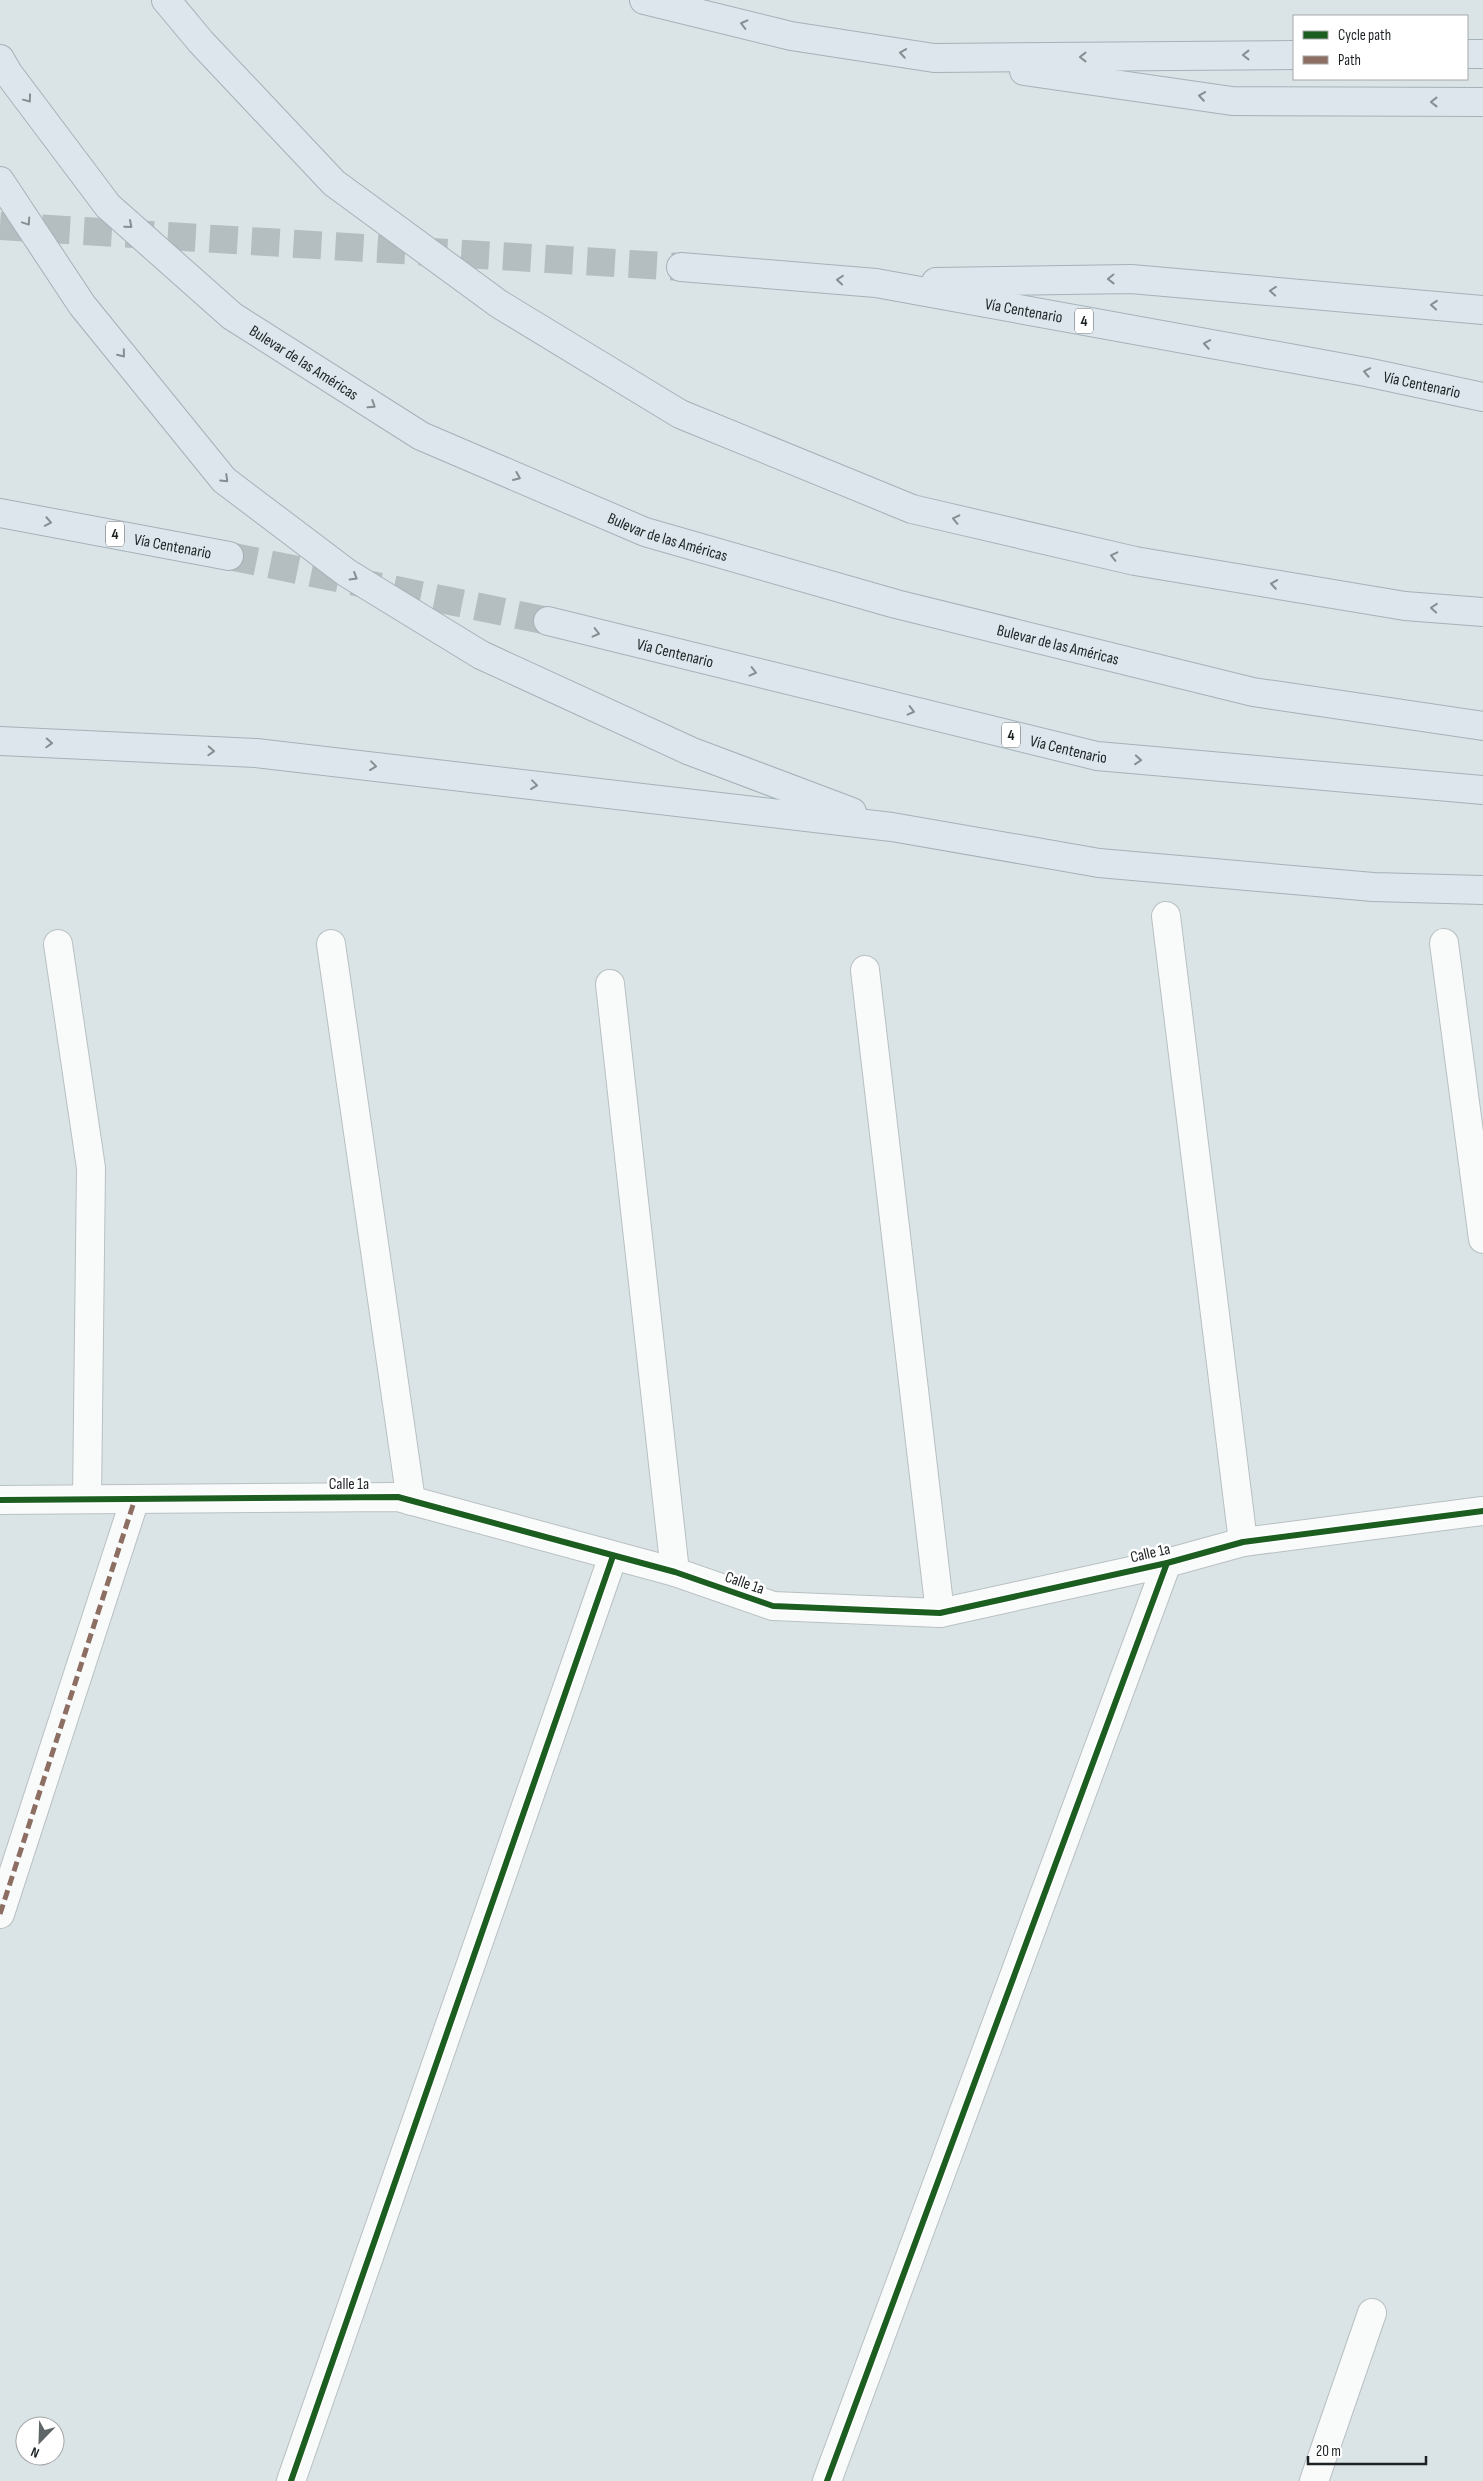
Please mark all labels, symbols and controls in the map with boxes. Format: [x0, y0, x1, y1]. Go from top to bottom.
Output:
legend [1293, 15, 1468, 80]
one-way arrow [739, 19, 748, 30]
text: Cycle path [1338, 26, 1391, 45]
one-way arrow [899, 49, 908, 59]
one-way arrow [1241, 50, 1249, 61]
text: Path [1338, 51, 1361, 70]
one-way arrow [1079, 52, 1086, 62]
one-way arrow [1198, 92, 1206, 102]
one-way arrow [22, 93, 30, 102]
one-way arrow [1430, 97, 1438, 107]
one-way arrow [21, 216, 30, 226]
one-way arrow [124, 219, 133, 228]
one-way arrow [1106, 274, 1114, 285]
one-way arrow [836, 275, 844, 286]
one-way arrow [1268, 286, 1276, 297]
street label: Vía Centenario [983, 295, 1064, 328]
one-way arrow [1430, 300, 1438, 311]
road number: 4 [1075, 308, 1093, 334]
street label: Bulevar de las Américas [246, 322, 362, 405]
one-way arrow [1203, 339, 1211, 349]
one-way arrow [116, 348, 125, 357]
one-way arrow [1363, 367, 1371, 378]
street label: Vía Centenario [1381, 368, 1462, 403]
one-way arrow [366, 399, 375, 408]
one-way arrow [512, 471, 521, 482]
one-way arrow [219, 473, 228, 482]
street label: Bulevar de las Américas [604, 509, 730, 566]
one-way arrow [951, 514, 960, 525]
one-way arrow [43, 516, 52, 526]
road number: 4 [106, 522, 124, 546]
street label: Vía Centenario [132, 530, 213, 564]
one-way arrow [1109, 551, 1118, 562]
one-way arrow [349, 571, 358, 581]
one-way arrow [1269, 580, 1278, 590]
one-way arrow [1430, 603, 1438, 614]
street label: Bulevar de las Américas [995, 621, 1121, 670]
one-way arrow [591, 627, 600, 638]
street label: Vía Centenario [635, 635, 715, 672]
one-way arrow [749, 666, 757, 676]
one-way arrow [907, 705, 915, 715]
road number: 4 [1002, 722, 1020, 748]
street label: Vía Centenario [1028, 732, 1108, 768]
one-way arrow [45, 738, 53, 749]
one-way arrow [207, 745, 215, 756]
one-way arrow [1134, 754, 1142, 765]
one-way arrow [369, 760, 377, 771]
one-way arrow [530, 779, 538, 790]
street label: Calle 1a [329, 1475, 369, 1494]
street label: Calle 1a [1128, 1540, 1172, 1567]
street label: Calle 1a [722, 1568, 767, 1599]
north arrow [15, 2416, 65, 2466]
scale bar [1308, 2434, 1426, 2466]
text: 20 m [1316, 2442, 1341, 2461]
text: N [28, 2443, 42, 2462]

